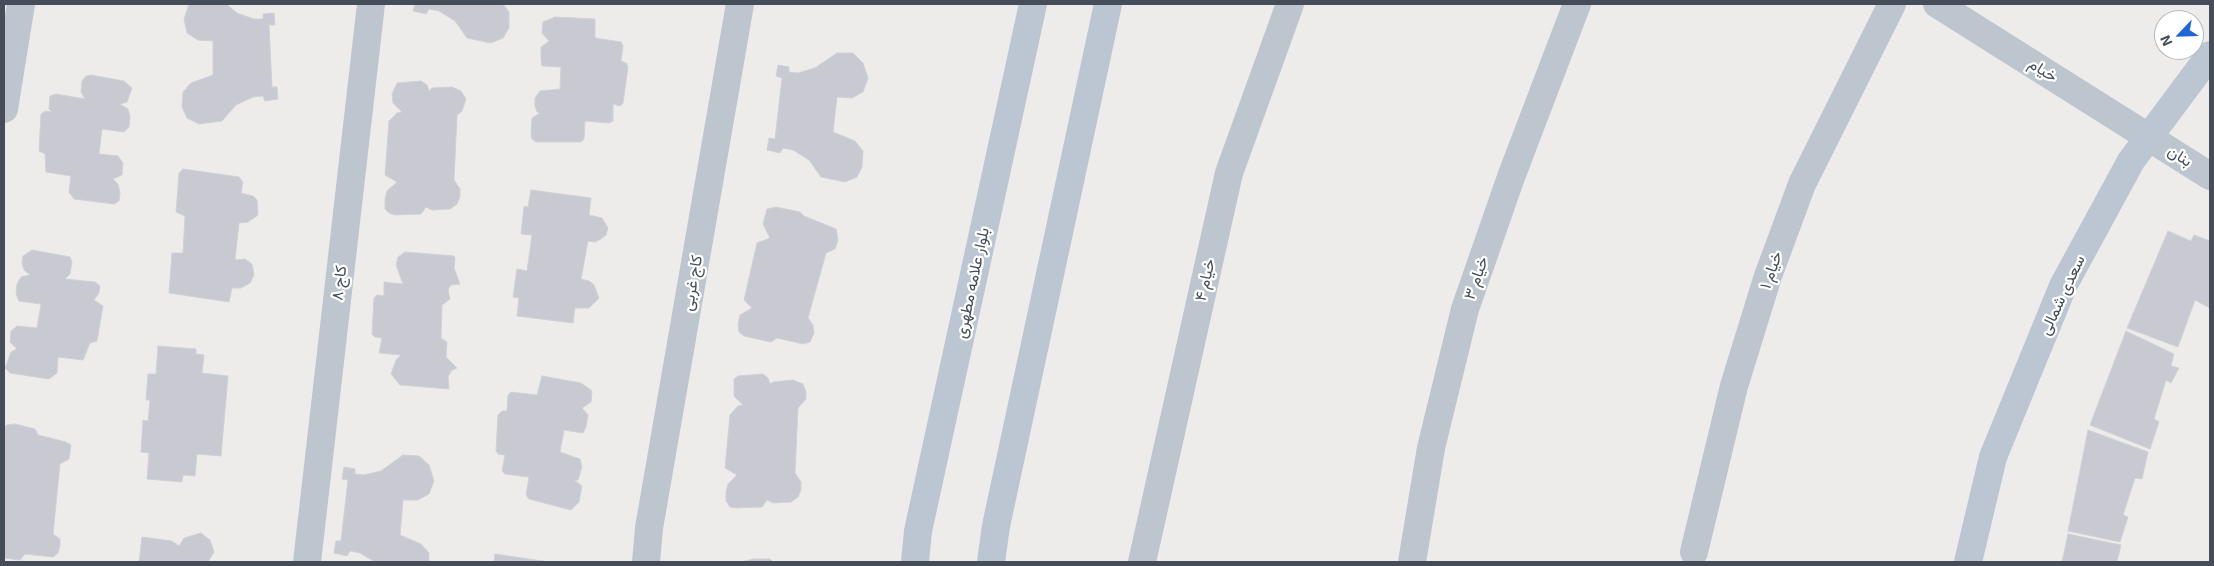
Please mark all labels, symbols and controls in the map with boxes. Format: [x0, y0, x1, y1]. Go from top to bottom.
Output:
north arrow [2154, 10, 2204, 60]
text: N [2156, 33, 2176, 49]
street label: خیام [2025, 54, 2061, 86]
street label: بنان [2164, 141, 2196, 171]
street label: بلوار علامه مطهری [951, 226, 993, 340]
street label: خیام ۱ [1756, 249, 1786, 291]
street label: سعدی شمالی [2035, 252, 2089, 338]
street label: کاج غربی [678, 254, 706, 312]
street label: خیام ۳ [1460, 254, 1492, 302]
street label: خیام ۴ [1191, 257, 1219, 303]
street label: کاج ۸ [327, 264, 351, 302]

